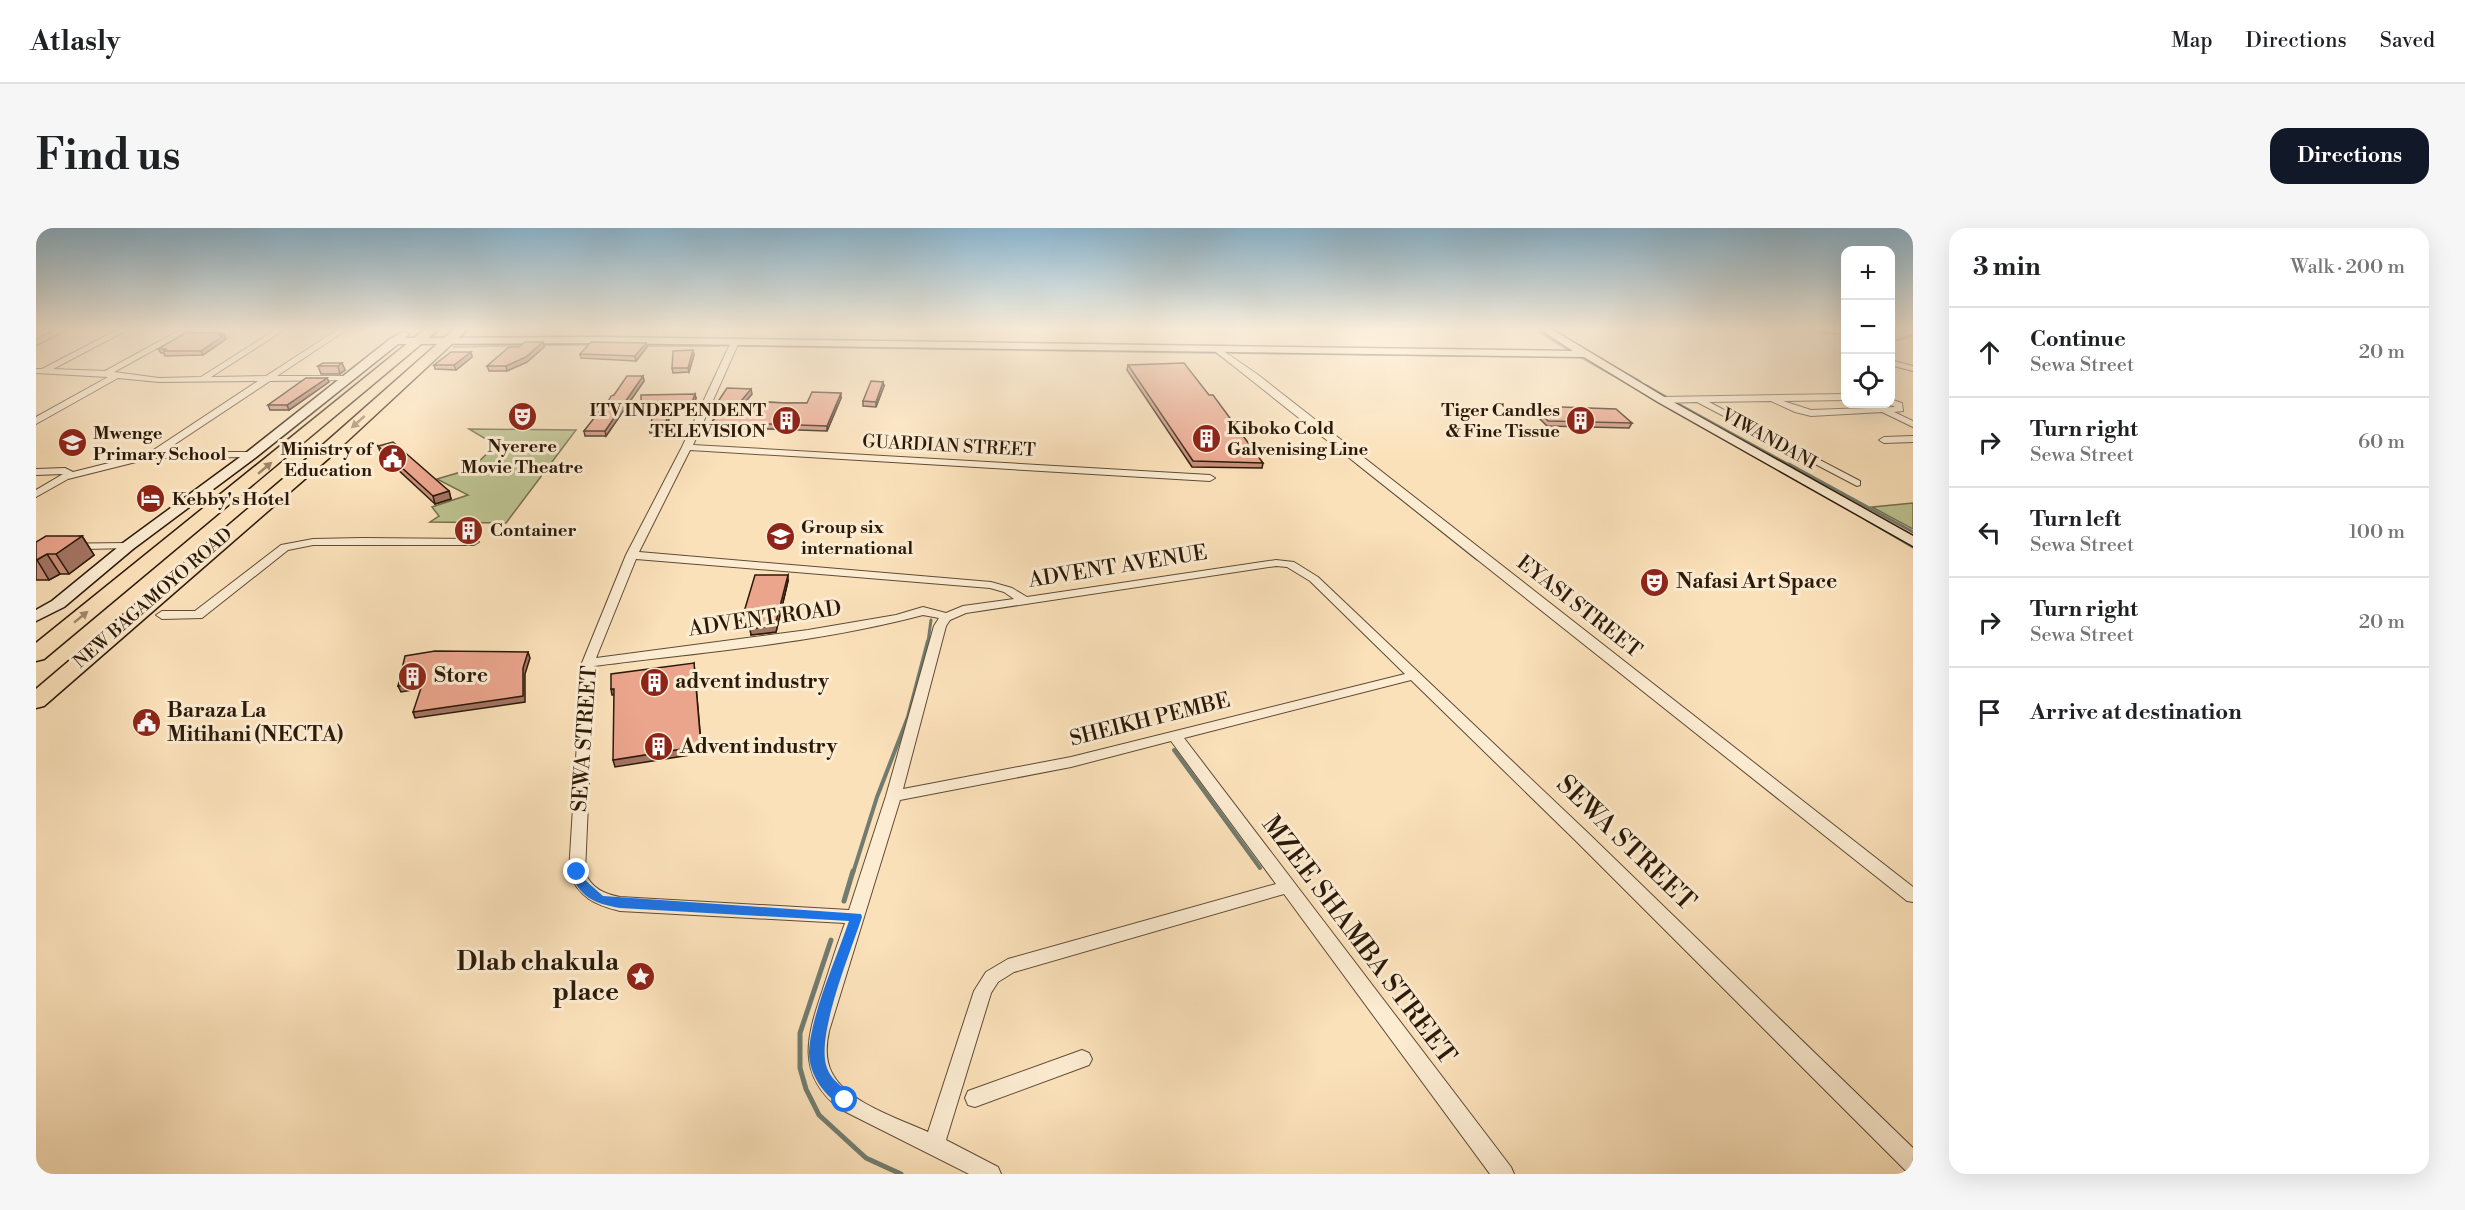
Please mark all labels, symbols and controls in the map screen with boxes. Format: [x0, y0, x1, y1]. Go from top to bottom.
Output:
text: Atlasly [30, 24, 120, 59]
text: Map [2171, 28, 2213, 54]
text: Directions [2246, 28, 2347, 54]
text: Saved [2380, 28, 2435, 54]
button: Directions [2270, 128, 2429, 184]
text: Find us [36, 130, 180, 183]
map controls [1841, 246, 1895, 408]
button: + [1841, 246, 1895, 300]
text: 3 min [1973, 251, 2041, 283]
text: Walk · 200 m [2291, 255, 2405, 280]
button: − [1841, 300, 1895, 354]
text: Continue [2030, 326, 2126, 353]
icon: ahead [1973, 336, 2006, 369]
text: 20 m [2359, 340, 2405, 365]
text: Sewa Street [2030, 353, 2134, 378]
button: locate [1841, 354, 1895, 408]
place label: ITV INDEPENDENT TELEVISION [590, 399, 766, 443]
place label: Tiger Candles & Fine Tissue [1441, 399, 1560, 443]
theatre icon: Nyerere Movie Theatre [506, 401, 538, 433]
street label: VIWANDANI [1716, 403, 1821, 475]
building icon: ITV INDEPENDENT TELEVISION [771, 404, 803, 436]
building icon: Tiger Candles & Fine Tissue [1565, 404, 1597, 436]
one-way arrow [351, 415, 366, 429]
text: Turn right [2030, 416, 2138, 443]
place label: Kiboko Cold Galvenising Line [1227, 417, 1369, 461]
place label: Mwenge Primary School [93, 422, 227, 466]
building icon: Kiboko Cold Galvenising Line [1190, 422, 1222, 454]
icon: right [1973, 426, 2006, 459]
school or university icon: Mwenge Primary School [56, 427, 88, 459]
street label: GUARDIAN STREET [862, 430, 1037, 462]
text: 60 m [2358, 430, 2405, 455]
place label: Nyerere Movie Theatre [461, 435, 584, 479]
place label: Ministry of Education [280, 438, 375, 482]
public building icon: Ministry of Education [377, 443, 409, 475]
text: Sewa Street [2030, 443, 2134, 468]
one-way arrow [257, 461, 273, 474]
hotel icon: Kebby's Hotel [135, 483, 167, 515]
place label: Kebby's Hotel [172, 488, 290, 511]
text: Turn left [2030, 506, 2121, 533]
building icon: Container [453, 514, 485, 546]
place label: Group six international [801, 516, 913, 560]
icon: left [1973, 516, 2006, 549]
place label: Container [490, 519, 577, 542]
text: 100 m [2349, 520, 2405, 545]
school or university icon: Group six international [764, 521, 796, 553]
street label: NEW BAGAMOYO ROAD [69, 523, 237, 673]
text: Sewa Street [2030, 533, 2134, 558]
street label: ADVENT AVENUE [1026, 540, 1209, 594]
street label: EYASI STREET [1511, 550, 1647, 664]
theatre icon: Nafasi Art Space [1639, 566, 1671, 598]
place label: Nafasi Art Space [1676, 569, 1837, 595]
street label: ADVENT ROAD [686, 595, 843, 643]
text: Turn right [2030, 596, 2138, 623]
icon: right [1973, 606, 2006, 639]
text: 20 m [2359, 610, 2405, 635]
one-way arrow [74, 612, 89, 624]
text: Sewa Street [2030, 623, 2134, 648]
building icon: Store [397, 660, 429, 692]
place label: Store [434, 663, 488, 689]
street label: SEWA STREET [567, 665, 603, 813]
building icon: advent industry [638, 666, 670, 698]
place label: advent industry [675, 669, 829, 695]
street label: SHEIKH PEMBE [1067, 687, 1233, 753]
icon: arrive [1973, 696, 2006, 729]
place label: Baraza La Mitihani (NECTA) [167, 698, 343, 748]
text: Arrive at destination [2030, 699, 2242, 726]
public building icon: Baraza La Mitihani (NECTA) [130, 707, 162, 739]
building icon: Advent industry [643, 731, 675, 763]
place label: Advent industry [679, 734, 838, 760]
street label: SEWA STREET [1550, 768, 1702, 918]
street label: MZEE SHAMBA STREET [1255, 809, 1463, 1071]
route end [563, 858, 589, 884]
place label: Dlab chakula place [457, 946, 620, 1008]
place icon: Dlab chakula place [624, 961, 656, 993]
route start [831, 1086, 857, 1112]

